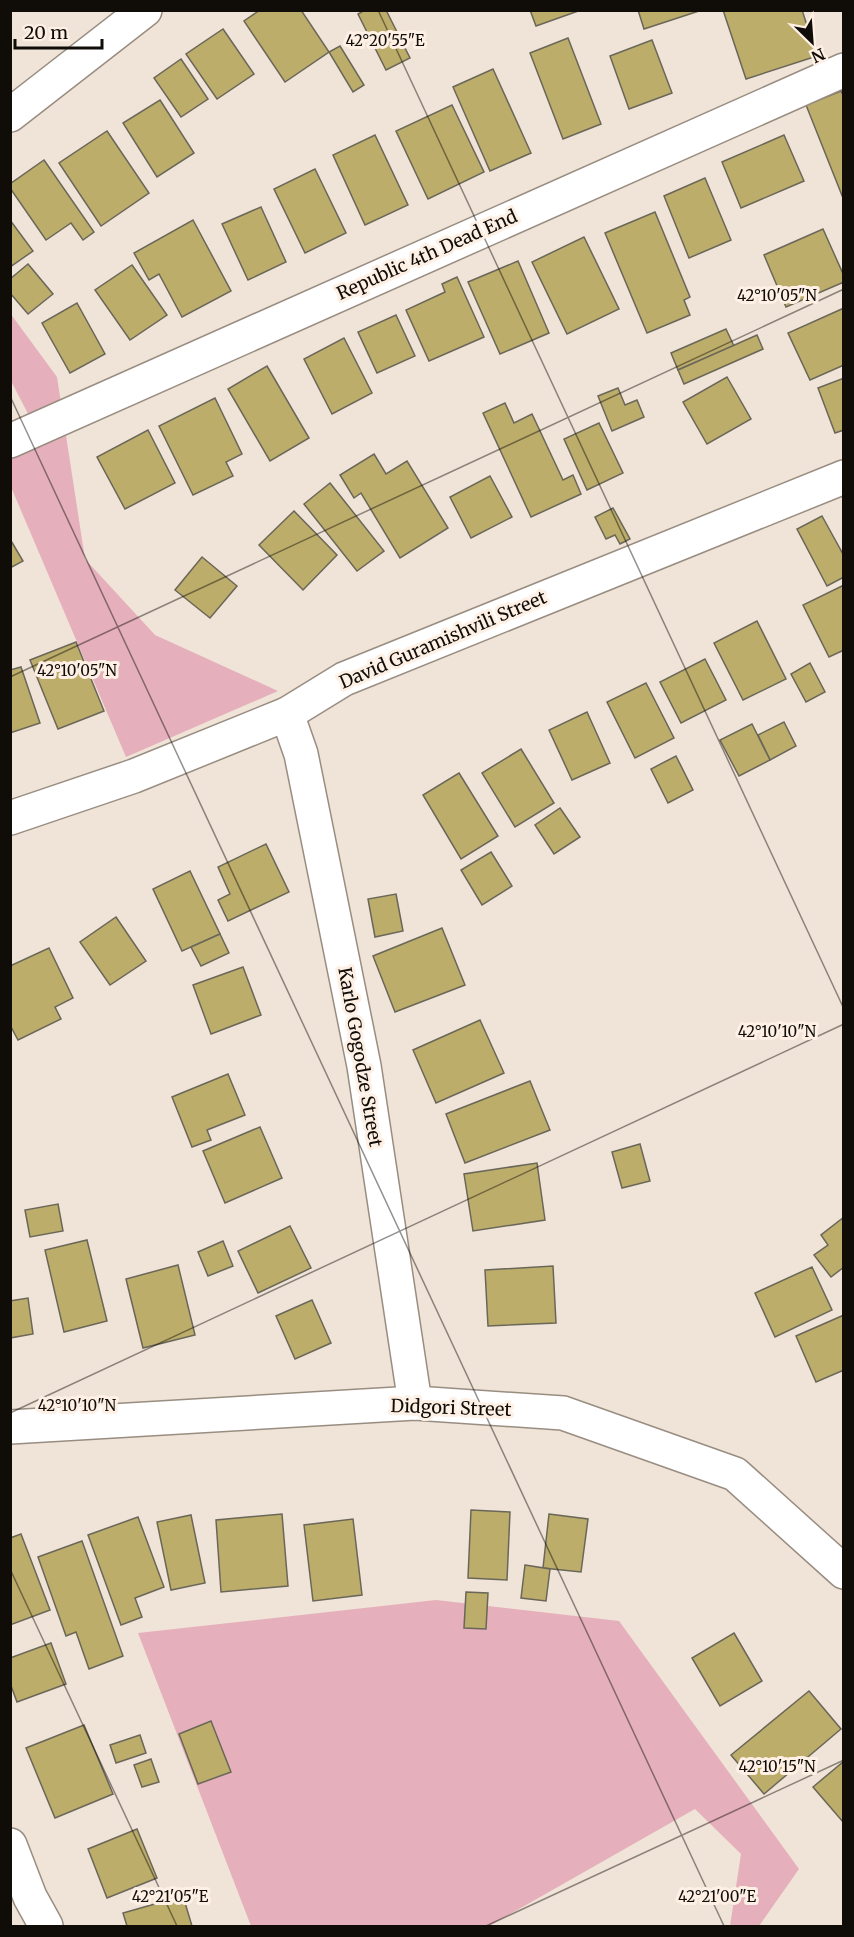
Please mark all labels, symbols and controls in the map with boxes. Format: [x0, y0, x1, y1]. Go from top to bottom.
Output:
scale bar [15, 12, 102, 50]
north arrow [782, 12, 842, 72]
text: 20 m [24, 21, 68, 44]
text: 42°20'55"E [346, 31, 425, 50]
text: N [808, 44, 828, 67]
street label: Republic 4th Dead End [333, 204, 521, 305]
text: 42°10'05"N [737, 286, 817, 305]
street label: David Guramishvili Street [336, 585, 550, 694]
text: 42°10'05"N [37, 661, 117, 680]
street label: Karlo Gogodze Street [333, 965, 388, 1149]
text: 42°10'10"N [738, 1022, 817, 1041]
street label: Didgori Street [390, 1394, 512, 1421]
text: 42°10'10"N [38, 1396, 117, 1415]
text: 42°10'15"N [738, 1757, 816, 1776]
text: 42°21'05"E [132, 1887, 209, 1906]
text: 42°21'00"E [678, 1887, 757, 1906]

